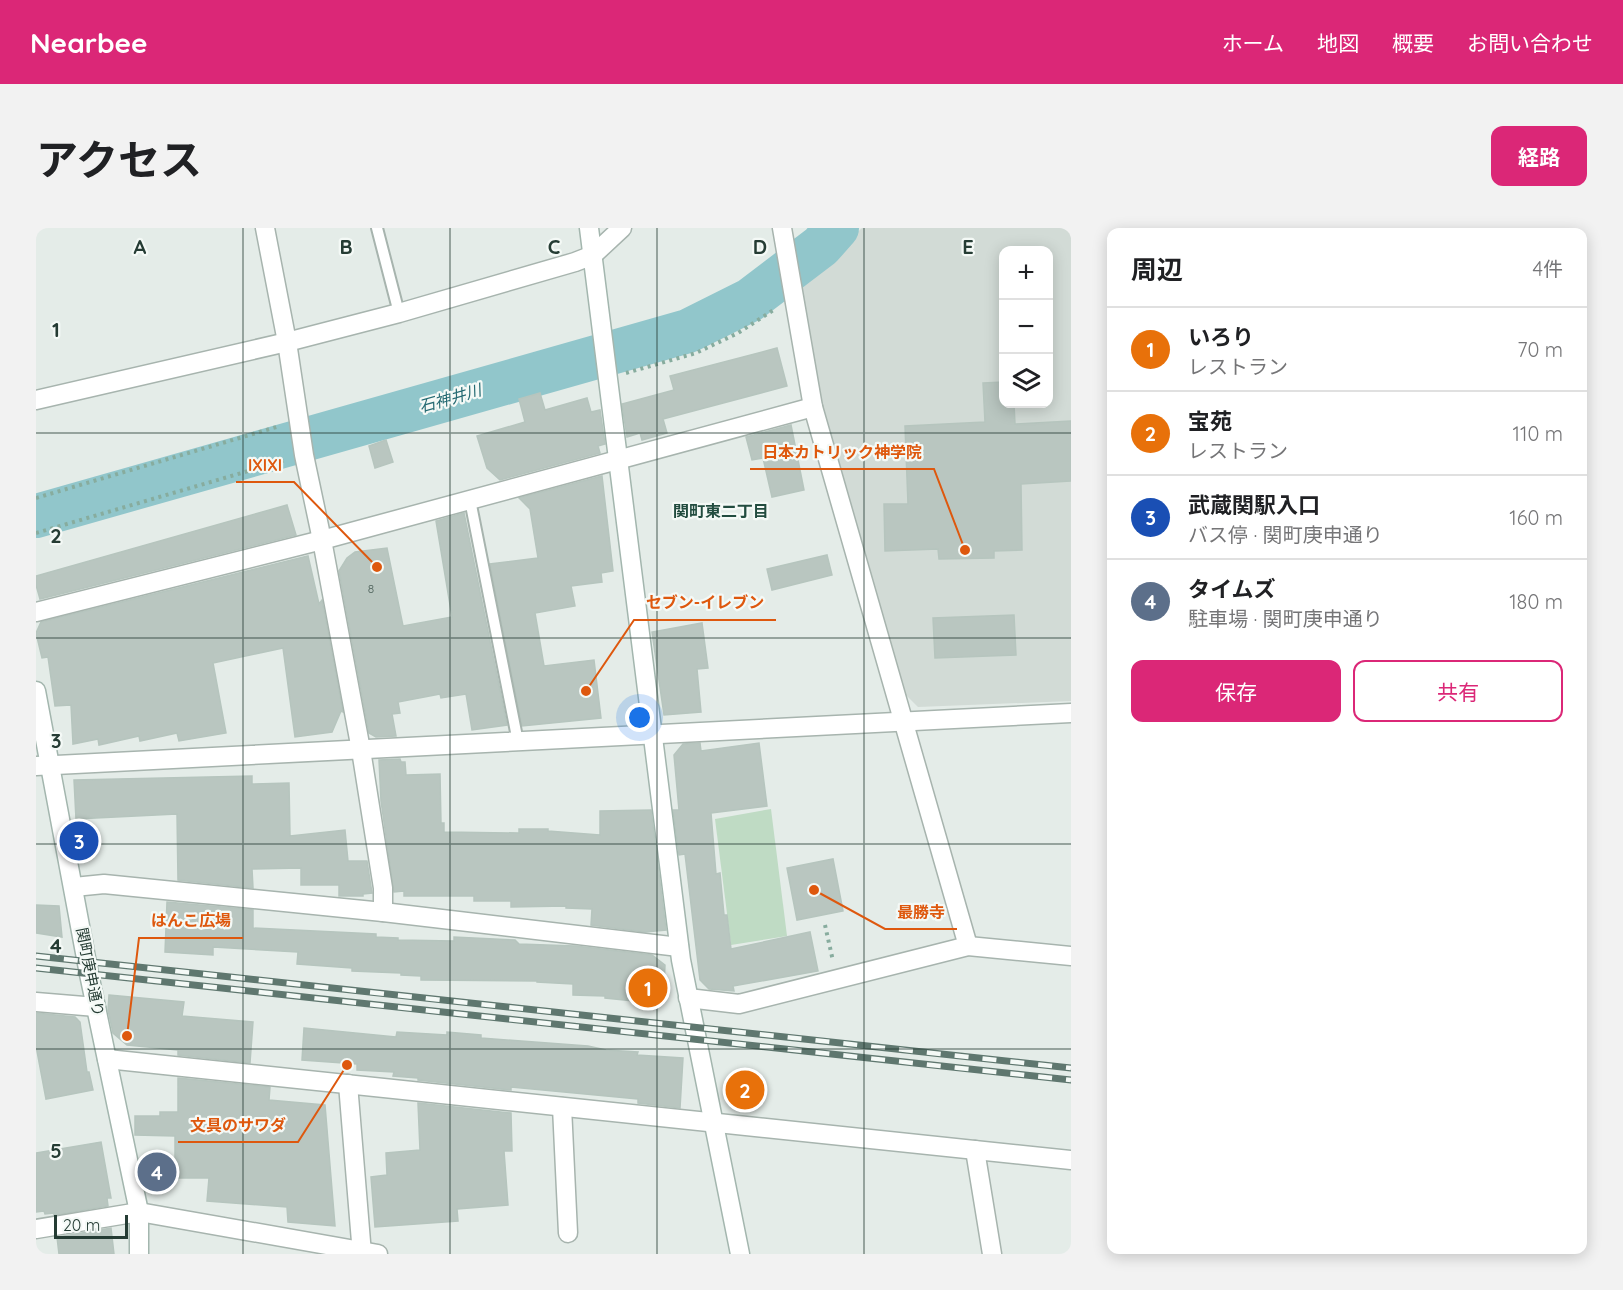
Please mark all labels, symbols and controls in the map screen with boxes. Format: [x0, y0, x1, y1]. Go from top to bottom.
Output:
text: Nearbee [30, 25, 148, 60]
text: ホーム [1222, 30, 1284, 56]
text: 地図 [1317, 30, 1359, 56]
text: 概要 [1392, 30, 1434, 56]
text: お問い合わせ [1467, 30, 1593, 56]
button: 経路 [1491, 126, 1587, 186]
text: アクセス [36, 133, 202, 186]
text: A [134, 234, 147, 259]
text: B [339, 234, 353, 259]
text: C [548, 234, 561, 259]
text: D [753, 234, 767, 259]
text: E [962, 234, 974, 259]
map controls [999, 246, 1053, 408]
button: + [999, 246, 1053, 300]
text: 周辺 [1131, 253, 1183, 286]
text: 4件 [1532, 256, 1563, 281]
button: − [999, 300, 1053, 354]
text: 1 [52, 317, 60, 342]
text: いろり [1188, 323, 1254, 351]
text: 1 [1147, 337, 1154, 362]
text: 70 m [1517, 337, 1563, 362]
button: layers [999, 354, 1053, 408]
text: レストラン [1188, 354, 1288, 379]
water label: 石神井川 [416, 379, 485, 416]
text: 宝苑 [1188, 407, 1232, 435]
text: 2 [1145, 421, 1156, 446]
text: 110 m [1513, 421, 1563, 446]
callout: 日本カトリック神学院 [750, 435, 934, 469]
text: レストラン [1188, 438, 1288, 463]
text: 日本カトリック神学院 [762, 442, 922, 462]
callout: lXlXl [236, 448, 294, 482]
text: lXlXl [248, 455, 282, 475]
text: 武蔵関駅入口 [1188, 491, 1320, 519]
district label: 関町東二丁目 [673, 501, 769, 521]
text: 3 [1145, 505, 1156, 530]
text: 160 m [1509, 505, 1563, 530]
text: バス停 · 関町庚申通り [1188, 522, 1383, 547]
text: 2 [50, 523, 62, 548]
text: タイムズ [1188, 575, 1276, 603]
house number: 8 [368, 581, 374, 596]
callout: セブン-イレブン [634, 586, 776, 620]
text: 4 [1145, 589, 1156, 614]
text: 180 m [1509, 589, 1563, 614]
text: セブン-イレブン [646, 592, 764, 612]
text: 駐車場 · 関町庚申通り [1188, 606, 1383, 631]
button: 保存 [1131, 660, 1341, 722]
button: 共有 [1353, 660, 1563, 722]
your location [625, 703, 654, 732]
text: 3 [51, 728, 61, 753]
pin: 3 [60, 818, 99, 864]
callout: 最勝寺 [885, 895, 957, 929]
text: 最勝寺 [897, 902, 945, 922]
callout: はんこ広場 [139, 904, 243, 938]
text: はんこ広場 [151, 910, 231, 930]
street label: 関町庚申通り [73, 926, 108, 1018]
text: 4 [50, 933, 62, 958]
pin: 1 [628, 966, 668, 1011]
pin: 2 [726, 1068, 764, 1112]
callout: 文具のサワダ [178, 1108, 298, 1142]
text: 文具のサワダ [190, 1115, 286, 1135]
text: 5 [50, 1138, 62, 1163]
pin: 4 [138, 1150, 176, 1194]
scale bar [54, 1212, 128, 1240]
text: 20 m [63, 1215, 100, 1235]

